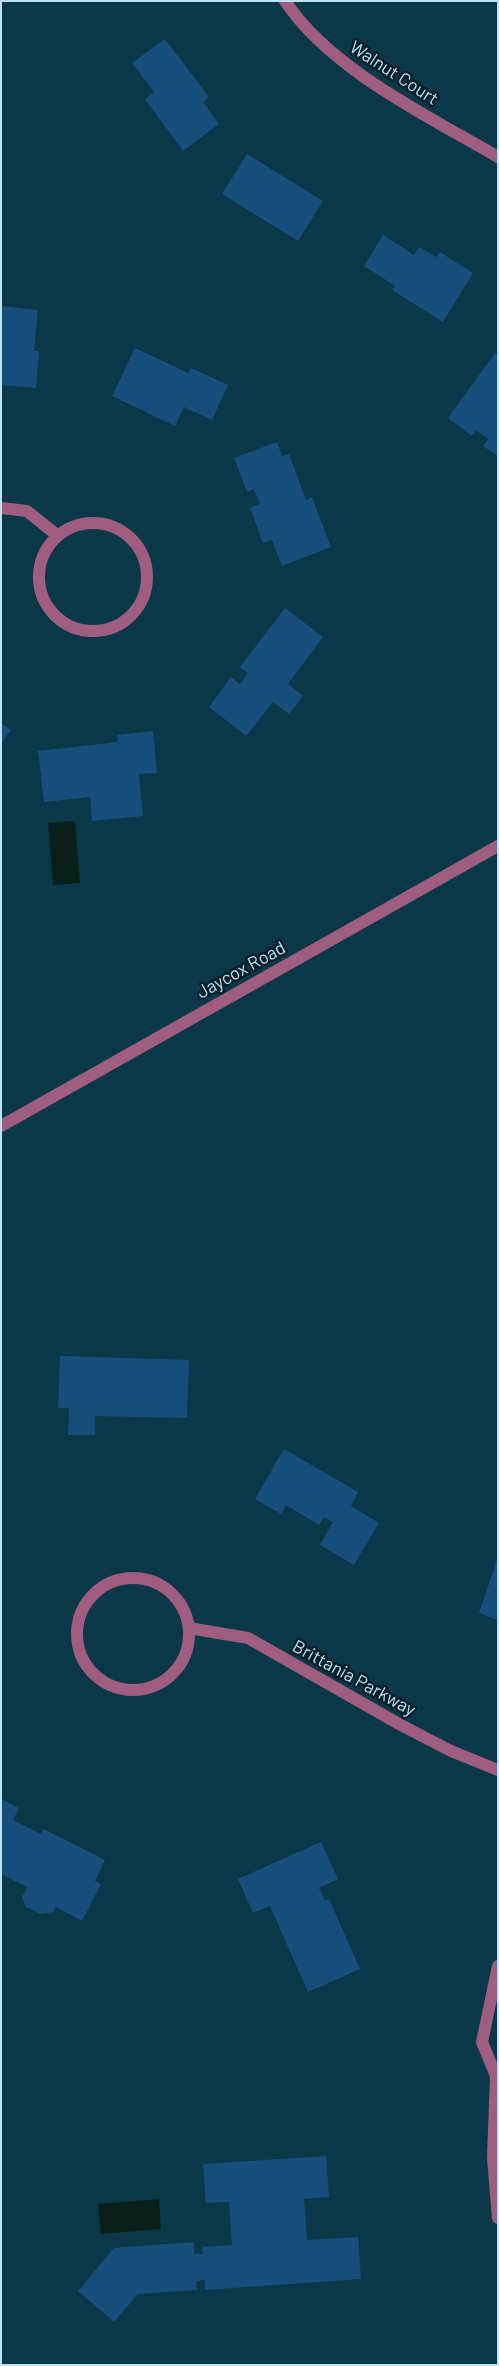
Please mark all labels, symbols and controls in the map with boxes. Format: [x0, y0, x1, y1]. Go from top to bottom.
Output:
street label: Walnut Court [346, 36, 442, 110]
street label: Jaycox Road [193, 937, 289, 1003]
street label: Brittania Parkway [289, 1635, 419, 1721]

